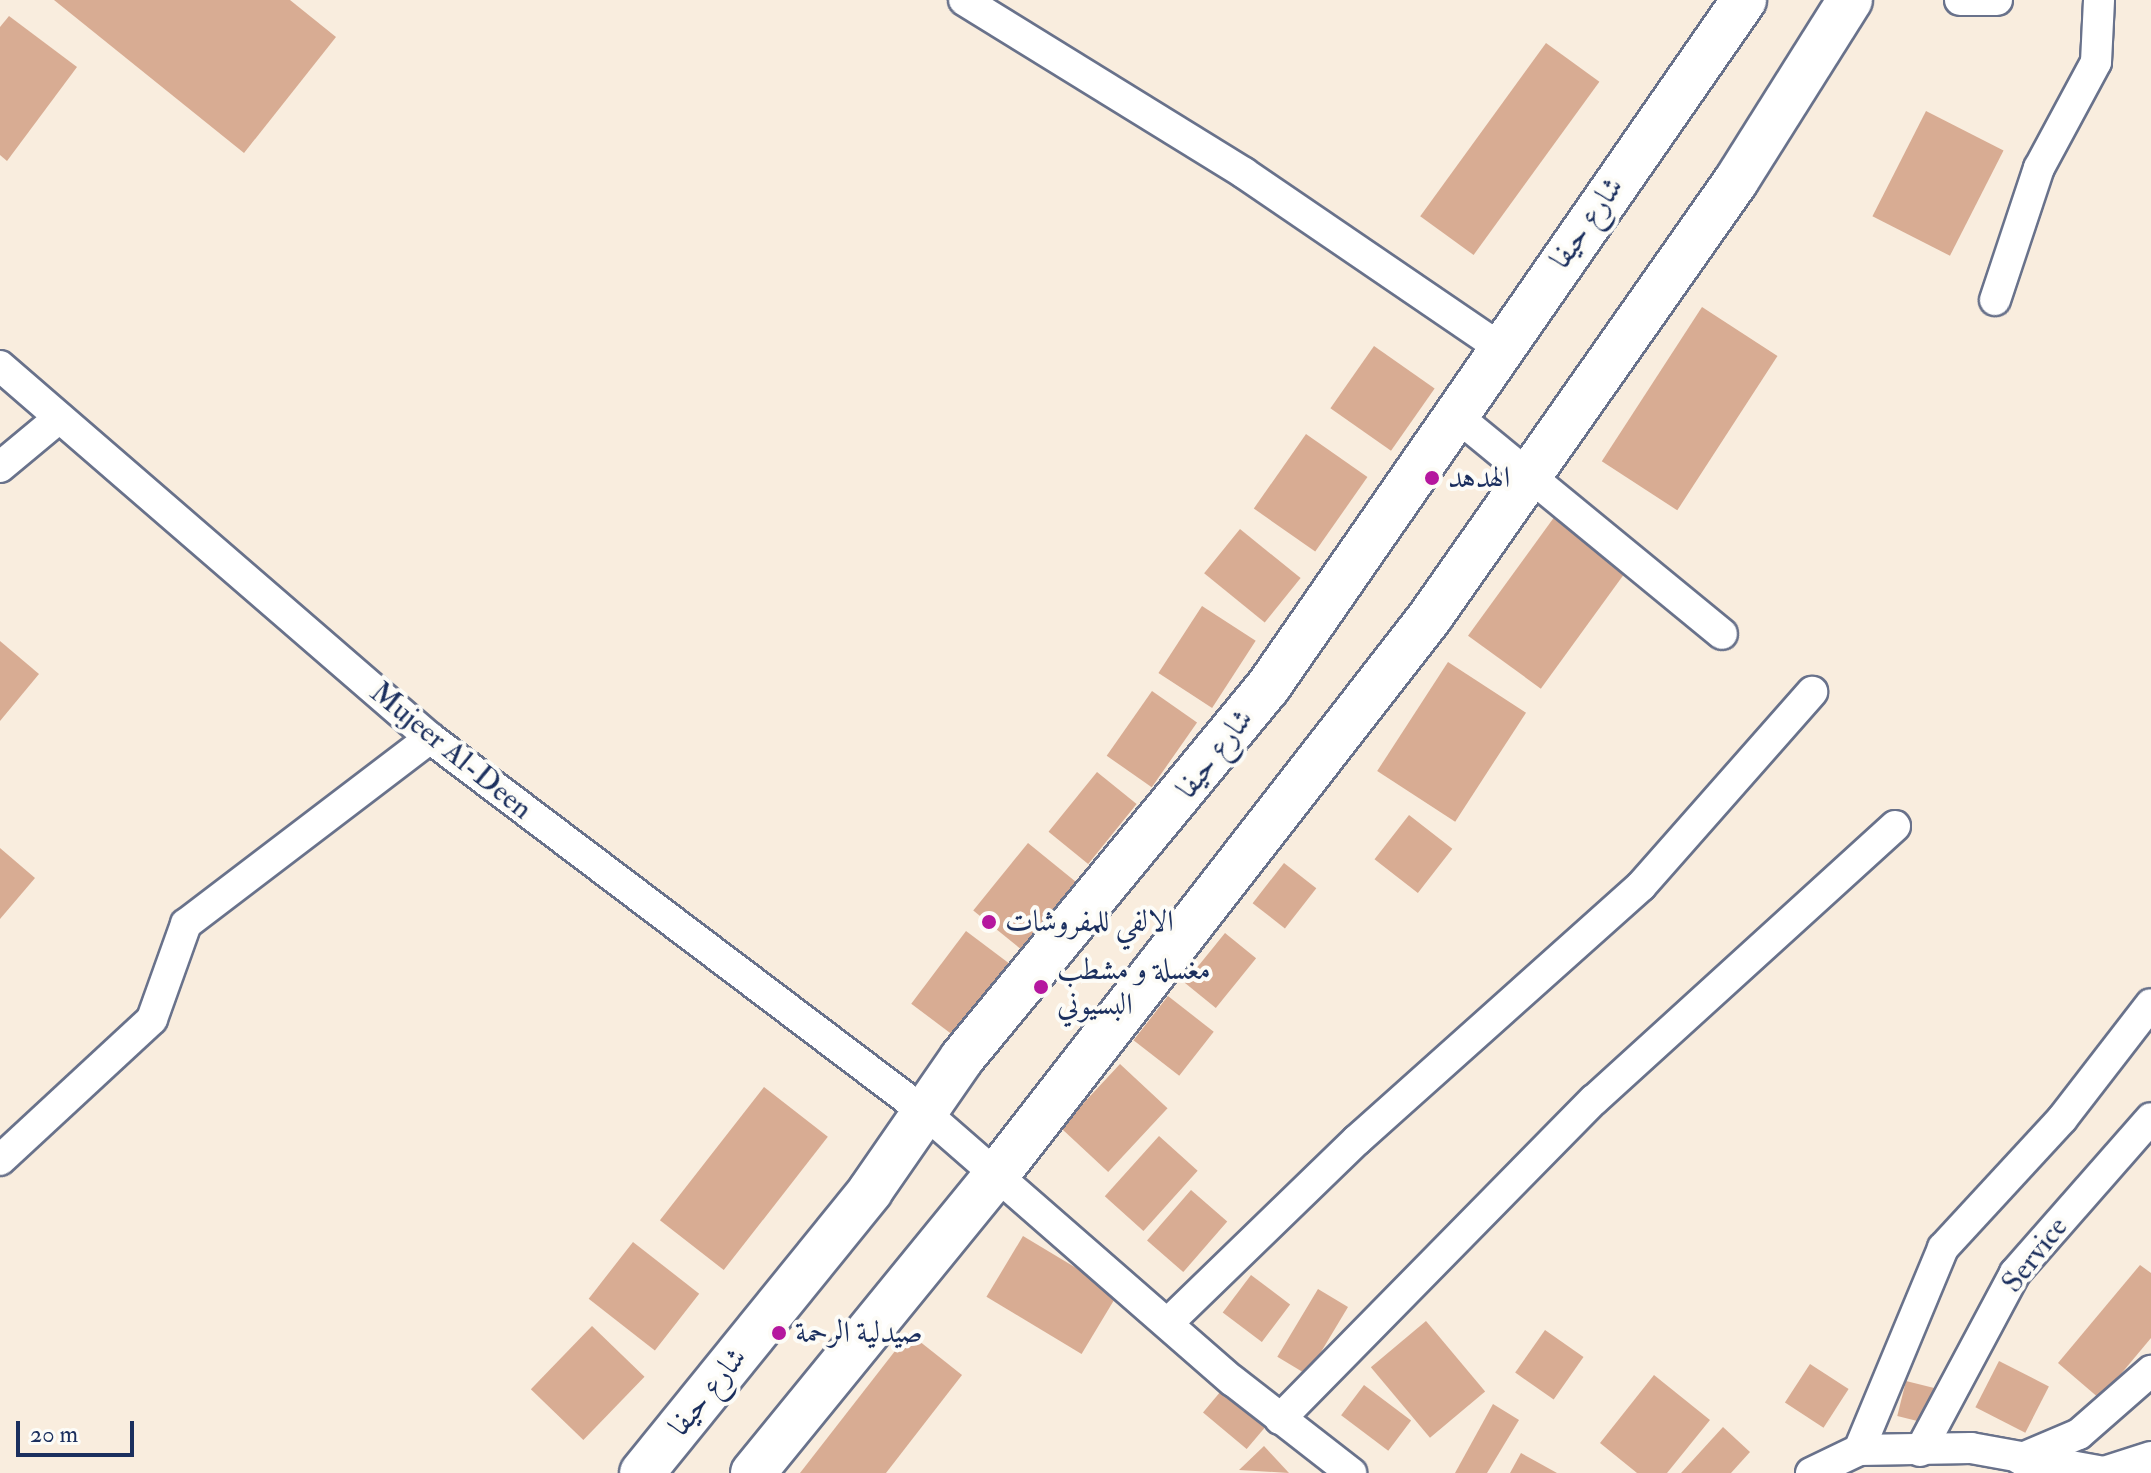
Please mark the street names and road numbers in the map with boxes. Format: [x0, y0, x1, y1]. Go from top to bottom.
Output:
street label: شارع حيفا [1543, 170, 1631, 276]
street label: Mujeer Al-Deen [363, 675, 539, 827]
street label: شارع حيفا [1169, 702, 1261, 806]
street label: Service [1994, 1210, 2076, 1300]
street label: شارع حيفا [661, 1340, 755, 1444]

